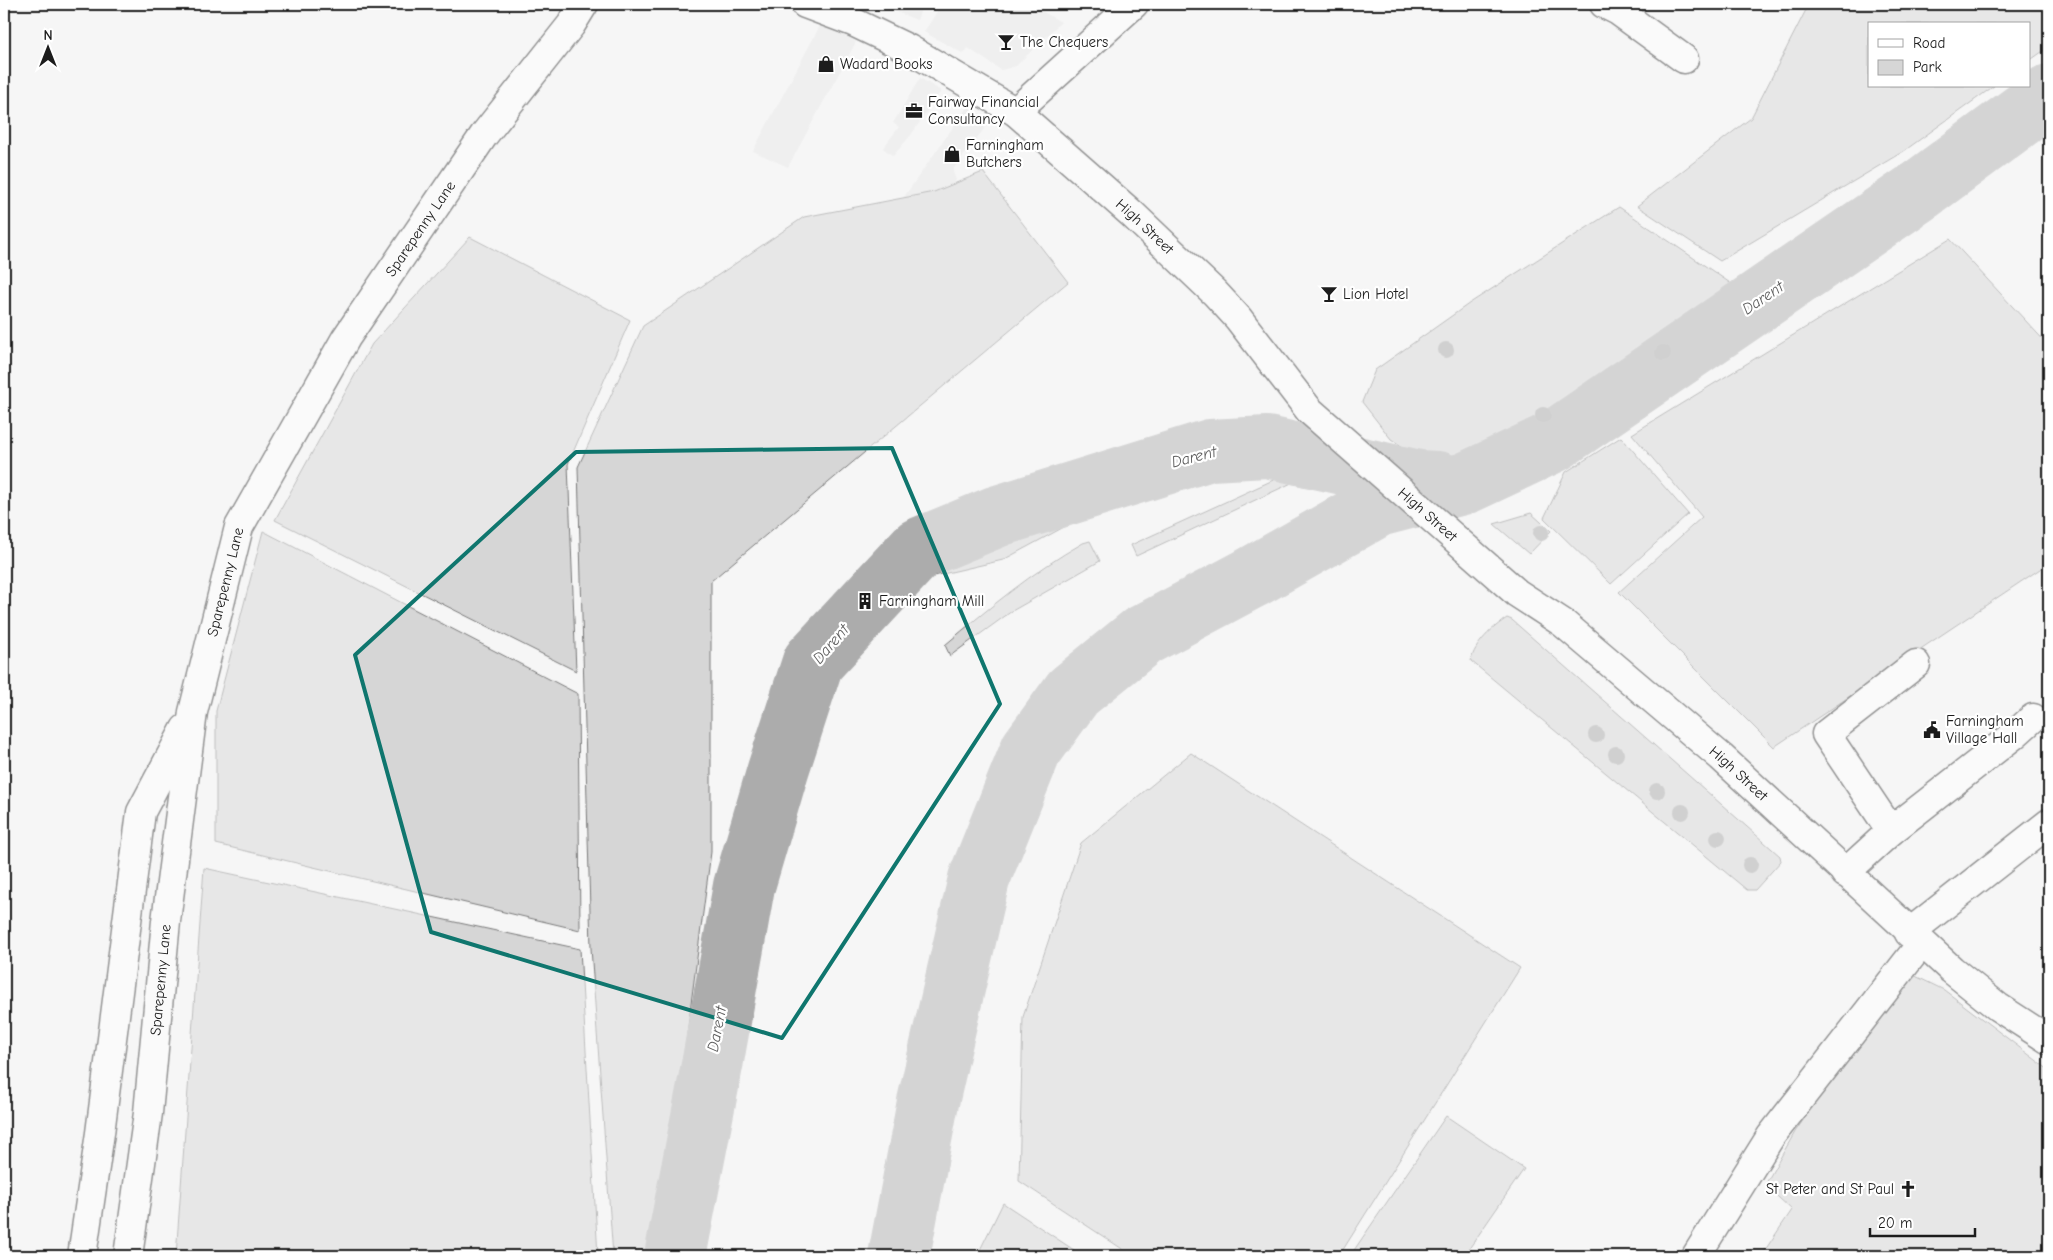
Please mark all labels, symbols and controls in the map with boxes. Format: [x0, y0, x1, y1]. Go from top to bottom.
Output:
north arrow [22, 22, 72, 72]
legend [1868, 22, 2030, 88]
text: N [43, 27, 53, 44]
bar icon: The Chequers [996, 32, 1016, 52]
place label: The Chequers [1020, 33, 1108, 51]
text: Road [1913, 34, 1945, 52]
shop icon: Wadard Books [816, 54, 836, 74]
place label: Wadard Books [840, 55, 933, 73]
text: Park [1913, 58, 1942, 76]
place label: Fairway Financial Consultancy [928, 93, 1039, 128]
office icon: Fairway Financial Consultancy [904, 101, 924, 121]
place label: Farningham Butchers [966, 136, 1044, 171]
shop icon: Farningham Butchers [942, 144, 962, 164]
street label: Sparepenny Lane [381, 177, 459, 280]
street label: High Street [1112, 195, 1178, 258]
water label: Darent [1739, 277, 1788, 318]
bar icon: Lion Hotel [1319, 284, 1339, 304]
place label: Lion Hotel [1343, 285, 1408, 303]
water label: Darent [1169, 442, 1219, 471]
street label: High Street [1394, 484, 1462, 546]
street label: Sparepenny Lane [203, 525, 248, 638]
building icon: Farningham Mill [855, 591, 875, 611]
place label: Farningham Mill [879, 592, 984, 610]
water label: Darent [809, 620, 853, 667]
place label: Farningham Village Hall [1946, 712, 2024, 747]
public building icon: Farningham Village Hall [1922, 720, 1942, 740]
street label: High Street [1706, 742, 1772, 805]
street label: Sparepenny Lane [146, 923, 175, 1036]
water label: Darent [704, 1004, 730, 1053]
church icon: St Peter and St Paul [1898, 1179, 1918, 1199]
place label: St Peter and St Paul [1766, 1180, 1894, 1198]
scale bar [1870, 1205, 1976, 1237]
text: 20 m [1878, 1214, 1912, 1232]

